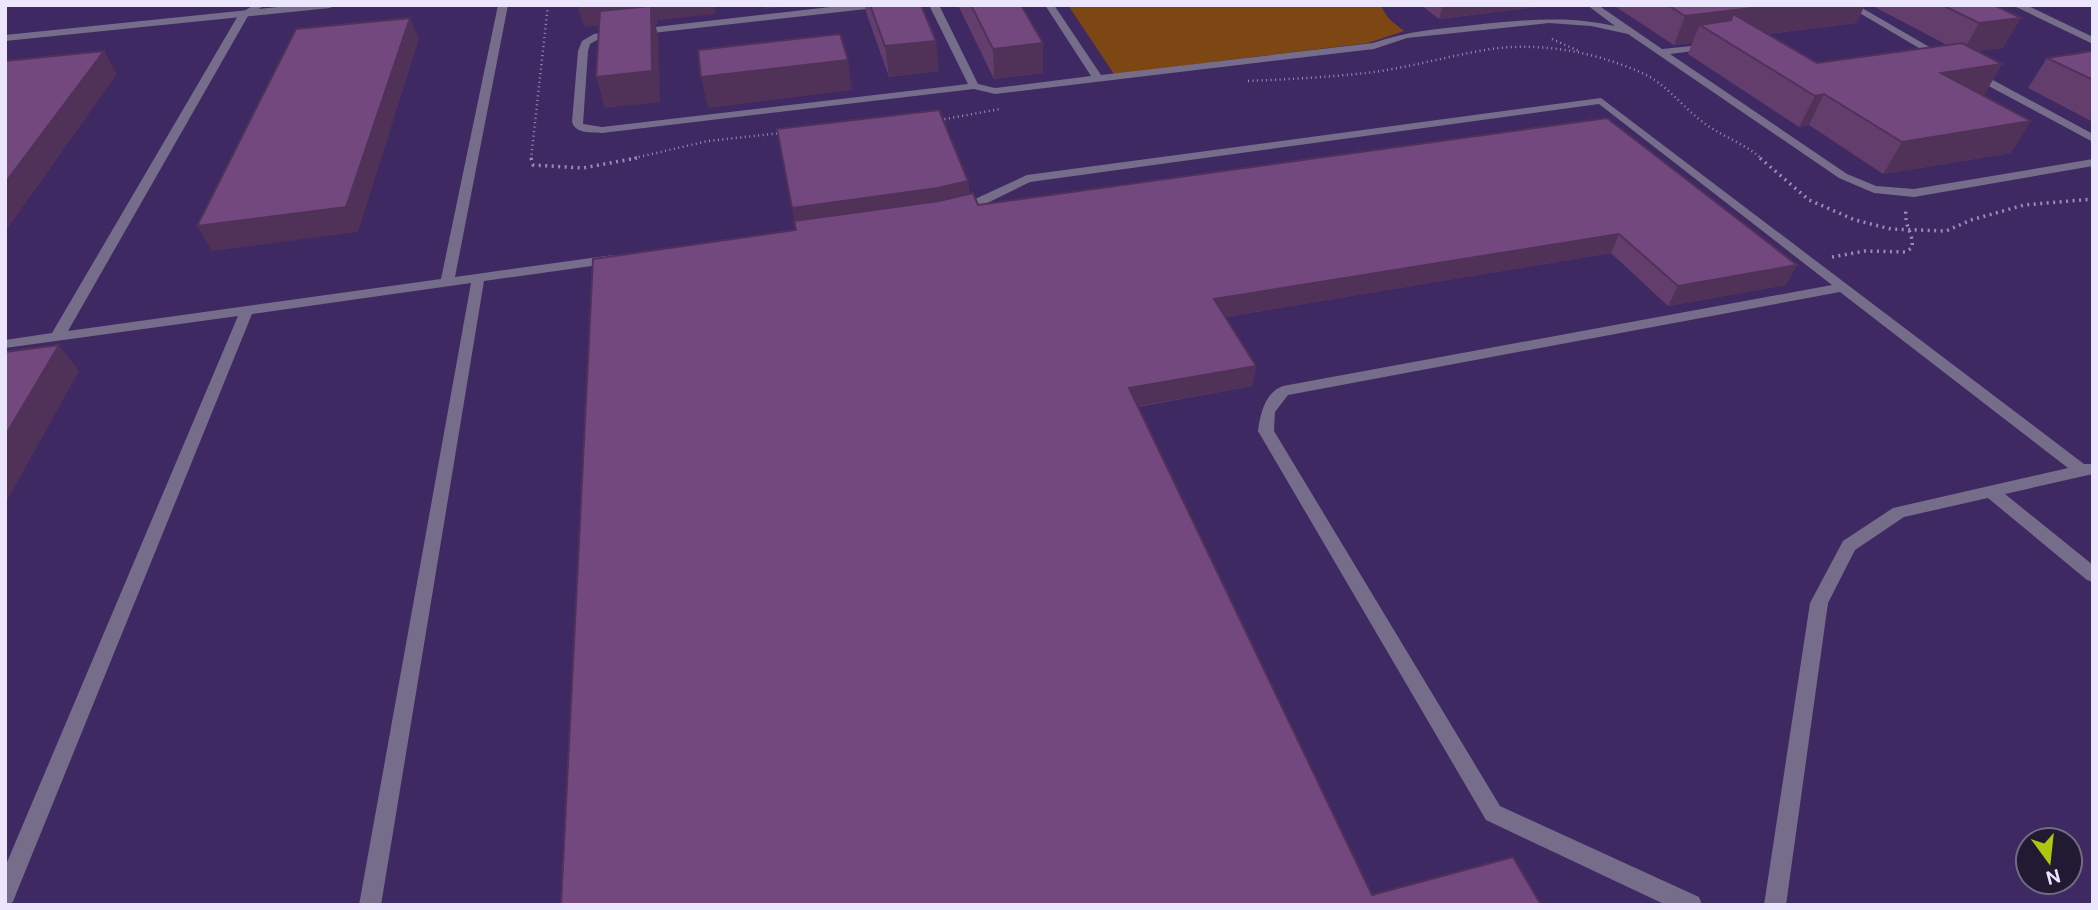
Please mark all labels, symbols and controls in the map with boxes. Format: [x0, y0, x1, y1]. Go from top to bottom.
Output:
north arrow [2014, 826, 2084, 896]
text: N [2043, 863, 2063, 891]

